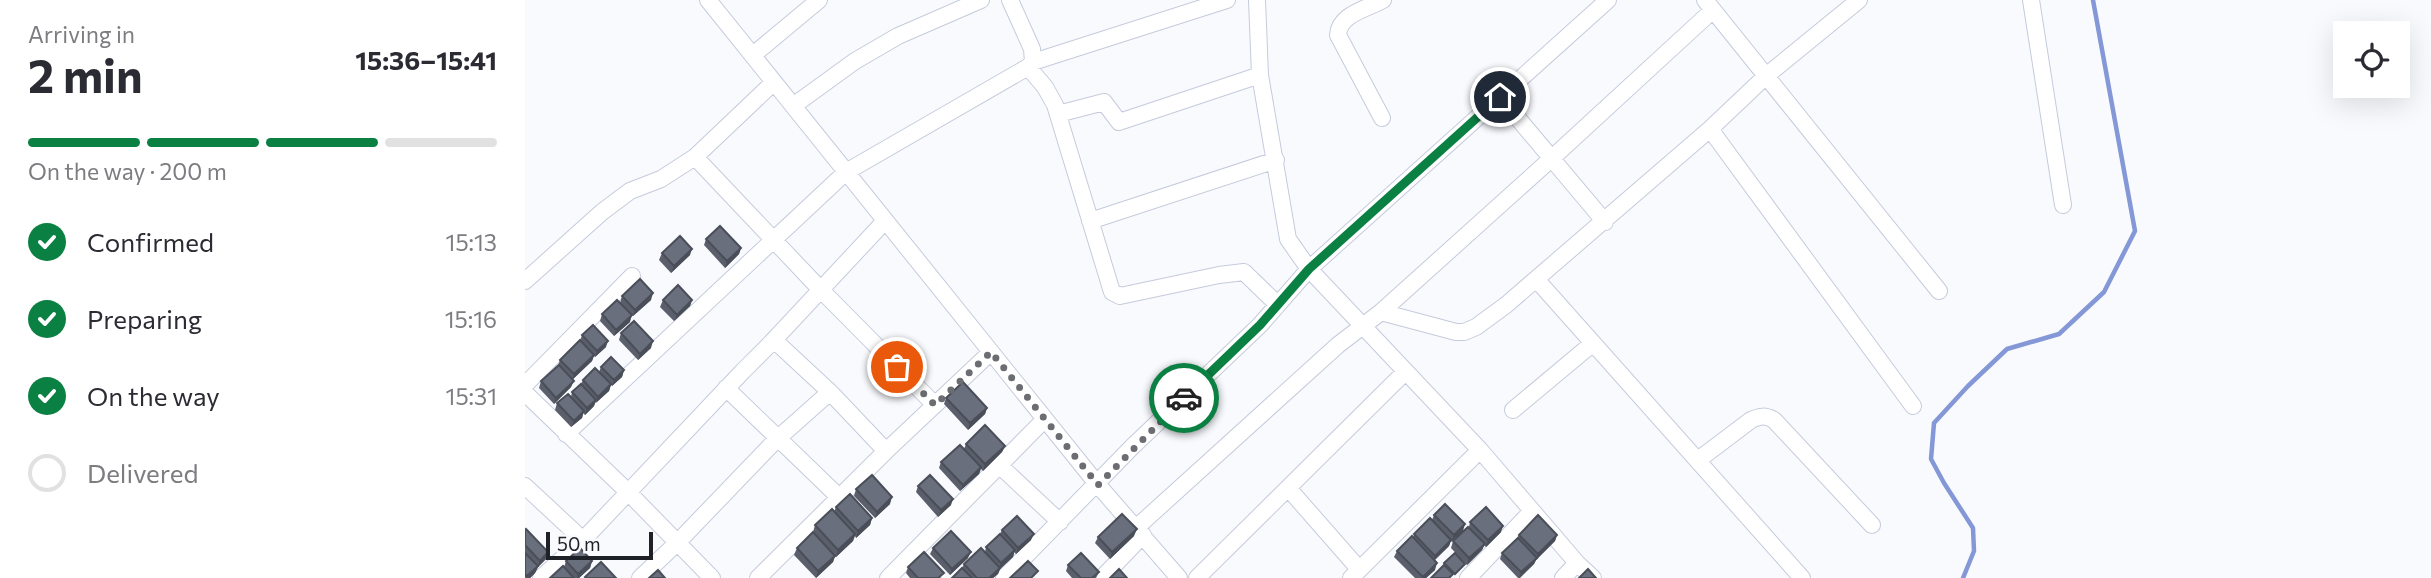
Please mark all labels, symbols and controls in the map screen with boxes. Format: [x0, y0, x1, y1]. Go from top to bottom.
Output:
text: Arriving in [28, 20, 135, 48]
map controls [2333, 21, 2410, 98]
button: locate [2333, 21, 2410, 98]
text: 15:36–15:41 [355, 44, 497, 75]
text: 2 min [28, 46, 143, 102]
pin [1470, 67, 1530, 127]
icon: home [1481, 78, 1519, 116]
text: On the way · 200 m [28, 157, 227, 185]
icon: check [28, 223, 66, 261]
text: Confirmed [87, 226, 214, 257]
text: 15:13 [446, 228, 497, 256]
icon: check [28, 300, 66, 338]
text: Preparing [87, 303, 202, 334]
text: 15:16 [445, 305, 497, 333]
pin [867, 337, 927, 397]
icon: bag [878, 348, 916, 386]
courier [1149, 363, 1219, 433]
icon: check [28, 377, 66, 415]
icon: car [1165, 379, 1203, 417]
text: On the way [87, 380, 220, 411]
text: 15:31 [446, 382, 497, 410]
text: Delivered [87, 457, 198, 488]
scale bar [546, 529, 653, 561]
text: 50 m [557, 532, 601, 555]

